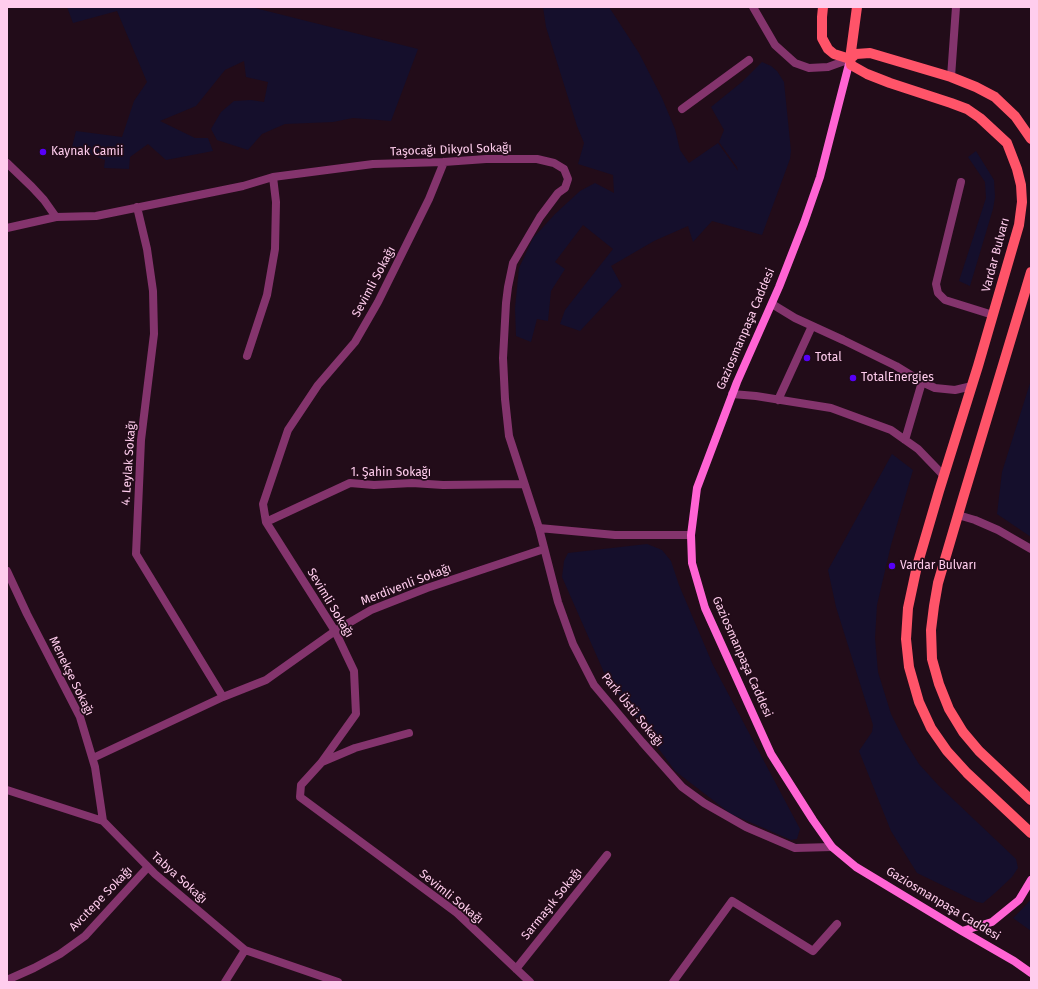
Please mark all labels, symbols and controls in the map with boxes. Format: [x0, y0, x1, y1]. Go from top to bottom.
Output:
street label: Taşocağı Dikyol Sokağı [390, 141, 512, 159]
place label: Kaynak Camii [51, 145, 123, 159]
marker: Kaynak Camii [38, 147, 48, 157]
street label: Vardar Bulvarı [979, 216, 1013, 294]
street label: Sevimli Sokağı [349, 244, 399, 320]
street label: Gaziosmanpaşa Caddesi [714, 266, 778, 392]
place label: Total [815, 351, 842, 365]
marker: Total [802, 353, 812, 363]
place label: TotalEnergies [861, 371, 934, 385]
marker: TotalEnergies [848, 373, 858, 383]
street label: 4. Leylak Sokağı [119, 420, 139, 506]
street label: 1. Şahin Sokağı [351, 466, 431, 480]
place label: Vardar Bulvarı [900, 559, 976, 573]
street label: Merdivenli Sokağı [359, 561, 453, 609]
marker: Vardar Bulvarı [887, 561, 897, 571]
street label: Sevimli Sokağı [304, 566, 356, 640]
street label: Gaziosmanpaşa Caddesi [709, 594, 775, 720]
street label: Menekşe Sokağı [46, 634, 96, 718]
street label: Park Üstü Sokağı [598, 670, 666, 750]
street label: Tabya Sokağı [148, 849, 210, 907]
street label: Avcıtepe Sokağı [66, 863, 136, 935]
street label: Gaziosmanpaşa Caddesi [883, 864, 1003, 944]
street label: Sarmaşık Sokağı [519, 865, 585, 943]
street label: Sevimli Sokağı [416, 867, 486, 927]

